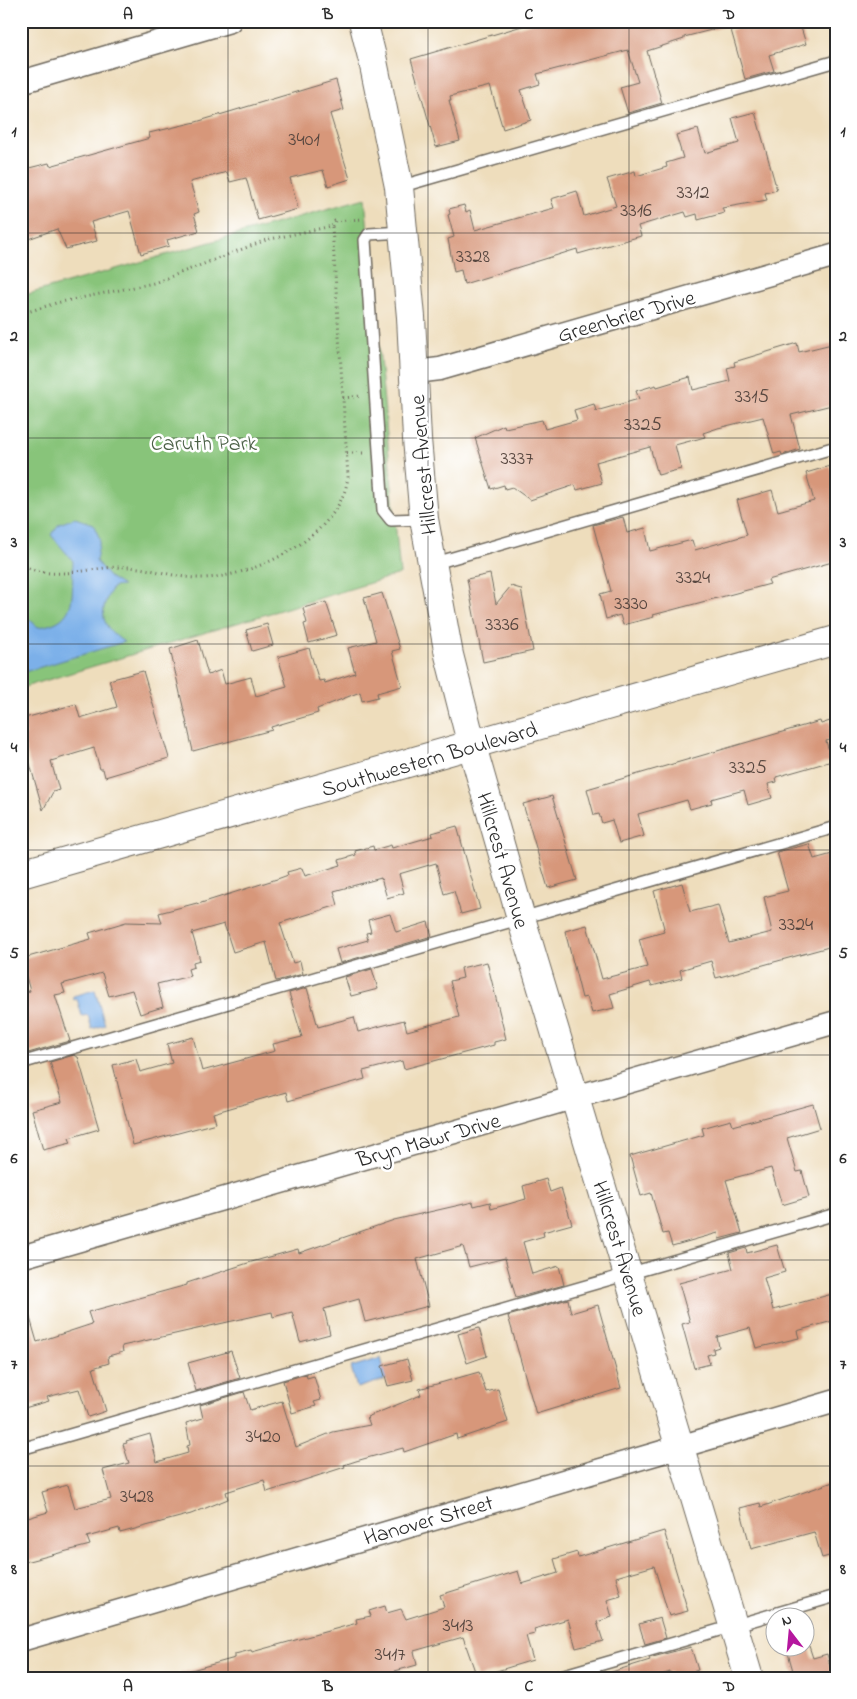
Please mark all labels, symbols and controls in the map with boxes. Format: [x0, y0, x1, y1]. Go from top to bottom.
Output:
text: A [123, 3, 133, 27]
text: B [322, 3, 334, 27]
text: C [525, 3, 534, 27]
text: D [722, 3, 735, 27]
text: 1 [11, 120, 17, 144]
text: 1 [840, 120, 846, 144]
house number: 3401 [288, 126, 320, 155]
house number: 3312 [677, 179, 709, 208]
house number: 3316 [620, 197, 652, 226]
house number: 3328 [456, 243, 490, 272]
street label: Greenbrier Drive [554, 283, 699, 353]
text: 2 [9, 325, 18, 349]
text: 2 [838, 325, 847, 349]
house number: 3315 [735, 383, 769, 412]
street label: Hillcrest Avenue [403, 393, 447, 536]
house number: 3325 [624, 411, 662, 440]
park label: Caruth Park [151, 429, 258, 461]
house number: 3337 [500, 445, 534, 474]
text: 3 [10, 531, 18, 555]
text: 3 [839, 531, 847, 555]
house number: 3324 [676, 564, 710, 593]
house number: 3330 [614, 590, 648, 619]
house number: 3336 [485, 611, 519, 640]
street label: Southwestern Boulevard [318, 715, 542, 807]
text: 4 [10, 736, 18, 760]
text: 4 [839, 736, 847, 760]
house number: 3325 [729, 754, 767, 783]
street label: Hillcrest Avenue [466, 789, 536, 933]
house number: 3324 [779, 911, 813, 940]
text: 5 [9, 942, 19, 966]
text: 5 [838, 942, 848, 966]
street label: Bryn Mawr Drive [352, 1106, 505, 1179]
text: 6 [9, 1147, 18, 1171]
text: 6 [838, 1147, 847, 1171]
street label: Hillcrest Avenue [582, 1177, 654, 1321]
text: 7 [11, 1353, 18, 1377]
text: 7 [840, 1353, 847, 1377]
house number: 3420 [245, 1423, 281, 1452]
house number: 3428 [120, 1483, 154, 1512]
street label: Hanover Street [360, 1488, 498, 1556]
text: 8 [10, 1558, 17, 1582]
text: 8 [839, 1558, 846, 1582]
north arrow [764, 1606, 814, 1656]
text: N [779, 1610, 794, 1632]
house number: 3413 [442, 1612, 474, 1641]
house number: 3417 [374, 1641, 406, 1670]
text: A [123, 1675, 133, 1699]
text: B [322, 1675, 334, 1699]
text: C [525, 1675, 534, 1699]
text: D [722, 1675, 735, 1699]

